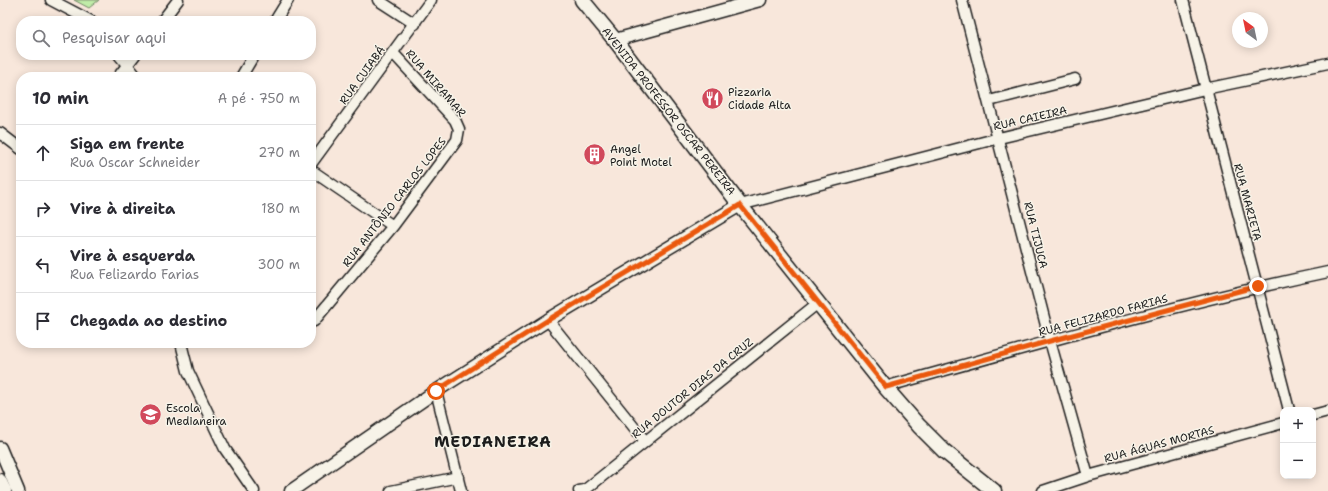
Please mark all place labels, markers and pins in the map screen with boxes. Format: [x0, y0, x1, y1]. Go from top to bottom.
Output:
restaurant icon: Pizzaria Cidade Alta [699, 85, 725, 111]
place label: Pizzaria Cidade Alta [728, 85, 791, 113]
building icon: Angel Point Motel [581, 142, 607, 168]
place label: Angel Point Motel [610, 142, 672, 170]
school or university icon: Escola Medianeira [137, 401, 163, 427]
place label: Escola Medianeira [166, 401, 226, 429]

